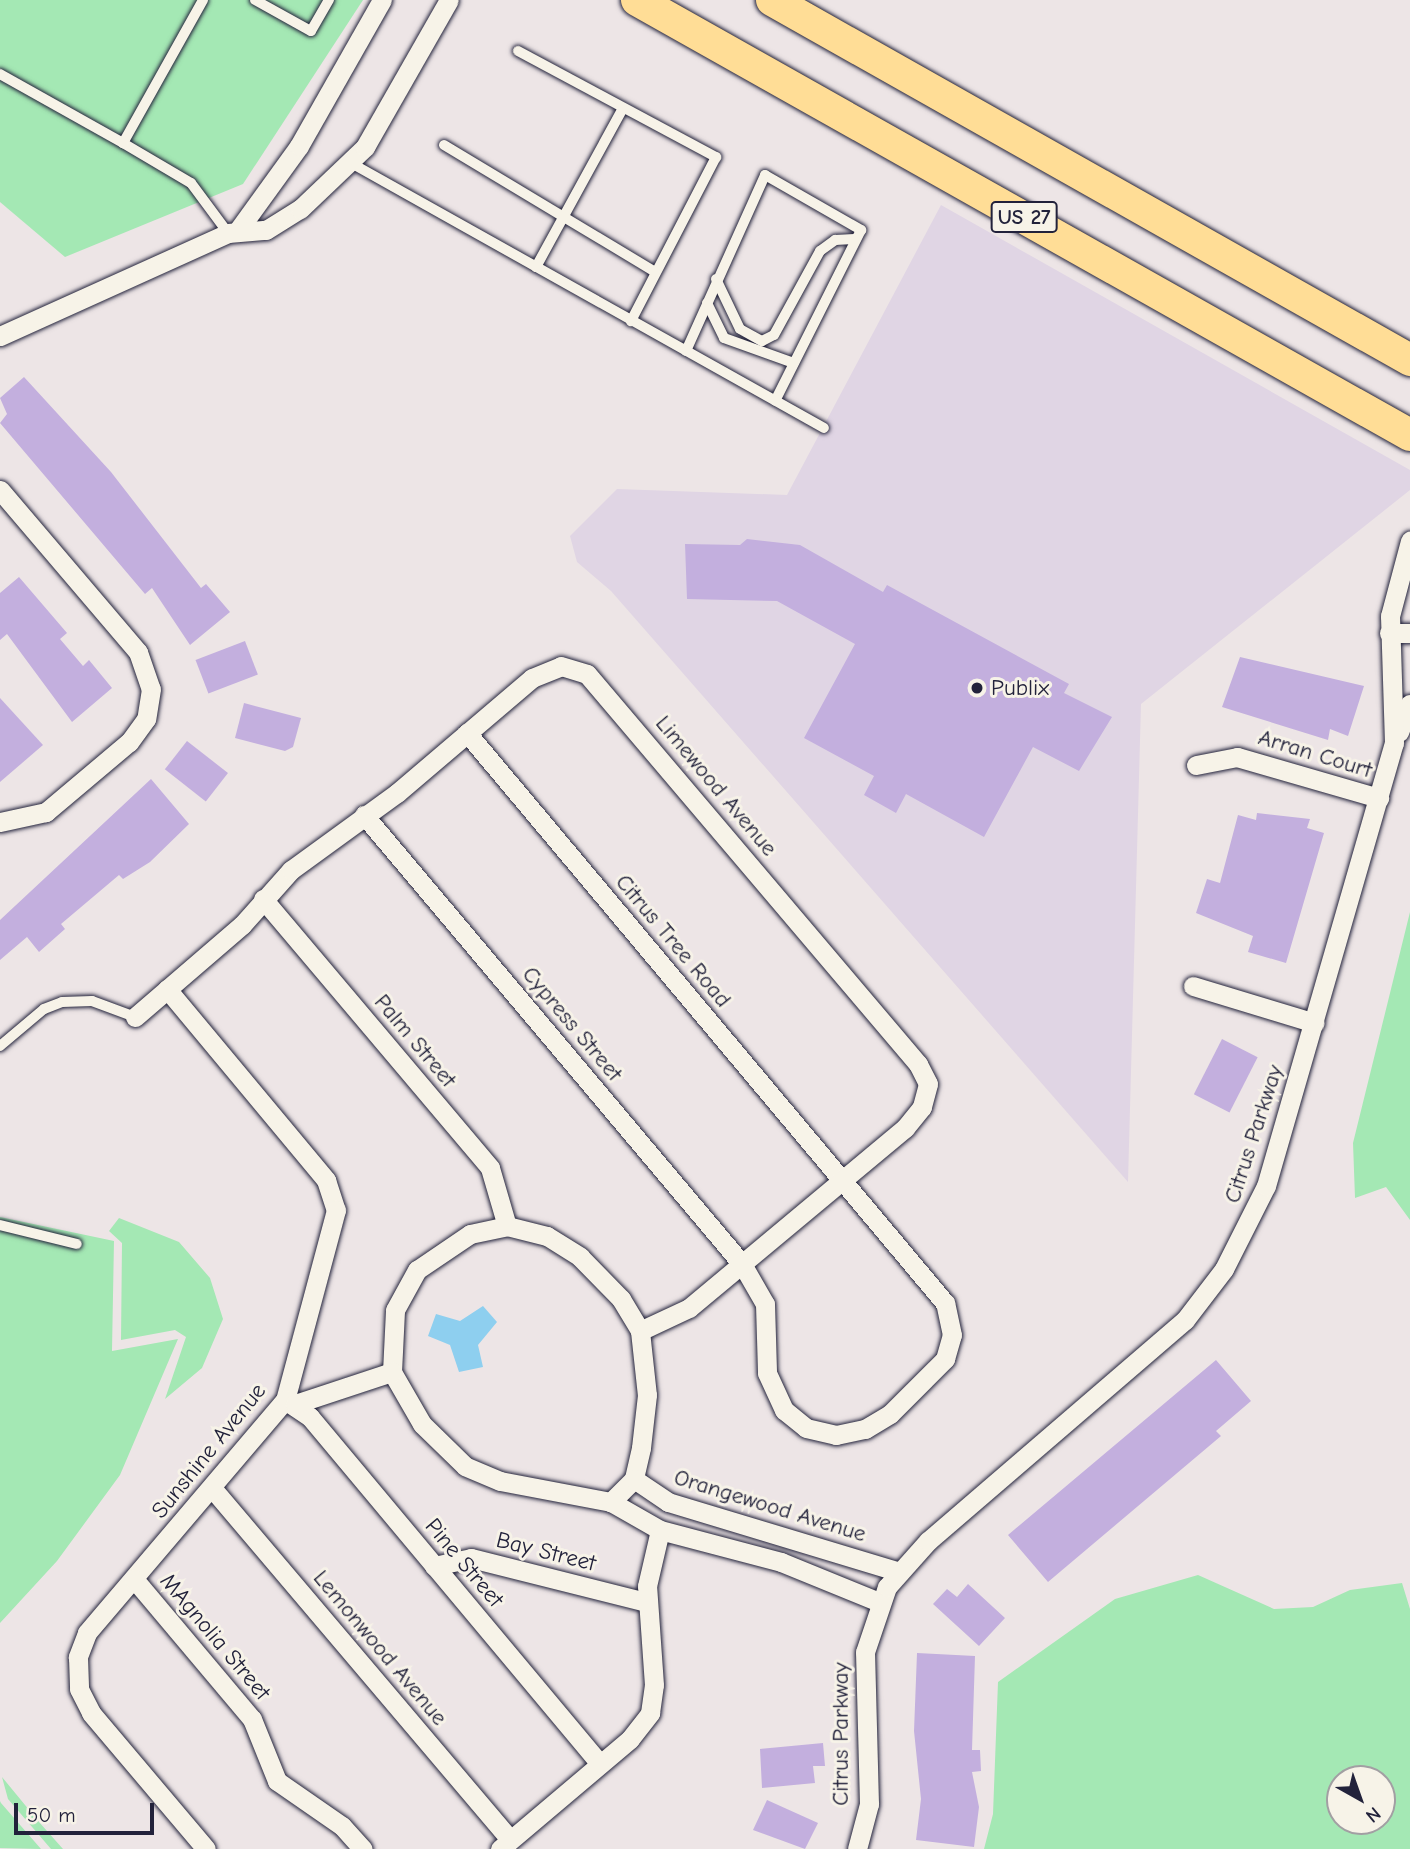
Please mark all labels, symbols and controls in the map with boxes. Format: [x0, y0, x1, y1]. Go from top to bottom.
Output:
road number: US 27 [989, 200, 1059, 234]
place label: Publix [991, 674, 1049, 702]
marker: Publix [969, 680, 985, 696]
street label: Limewood Avenue [649, 710, 783, 862]
street label: Arran Court [1255, 724, 1375, 784]
street label: Citrus Tree Road [609, 869, 737, 1013]
street label: Cypress Street [516, 961, 628, 1087]
street label: Palm Street [368, 989, 462, 1093]
street label: Citrus Parkway [1219, 1061, 1289, 1207]
street label: Sunshine Avenue [146, 1378, 272, 1524]
street label: Orangewood Avenue [671, 1464, 869, 1548]
street label: Pine Street [419, 1513, 509, 1613]
street label: Bay Street [493, 1526, 599, 1578]
street label: Lemonwood Avenue [307, 1565, 453, 1731]
street label: MAgnolia Street [154, 1568, 276, 1706]
street label: Citrus Parkway [827, 1662, 855, 1806]
north arrow [1326, 1765, 1396, 1835]
scale bar [18, 1790, 158, 1834]
text: N [1361, 1802, 1385, 1827]
text: 50 m [27, 1803, 76, 1827]

